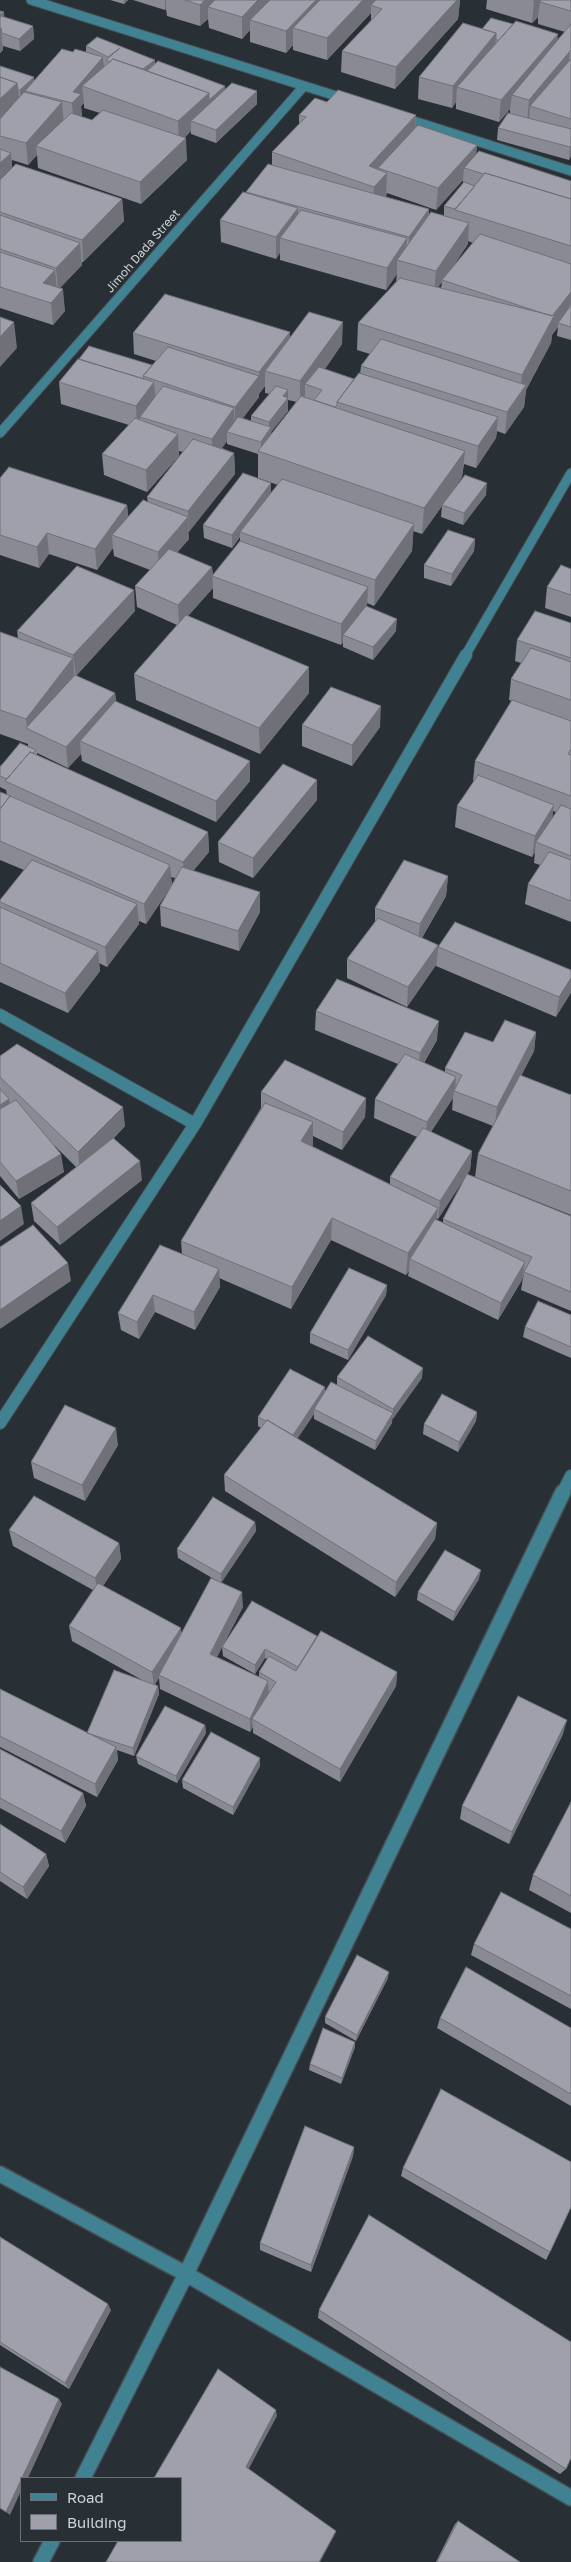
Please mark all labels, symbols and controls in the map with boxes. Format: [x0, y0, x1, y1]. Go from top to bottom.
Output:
street label: Jimoh Dada Street [103, 206, 183, 296]
legend [20, 2477, 182, 2542]
text: Road [67, 2488, 104, 2506]
text: Building [67, 2513, 127, 2531]

